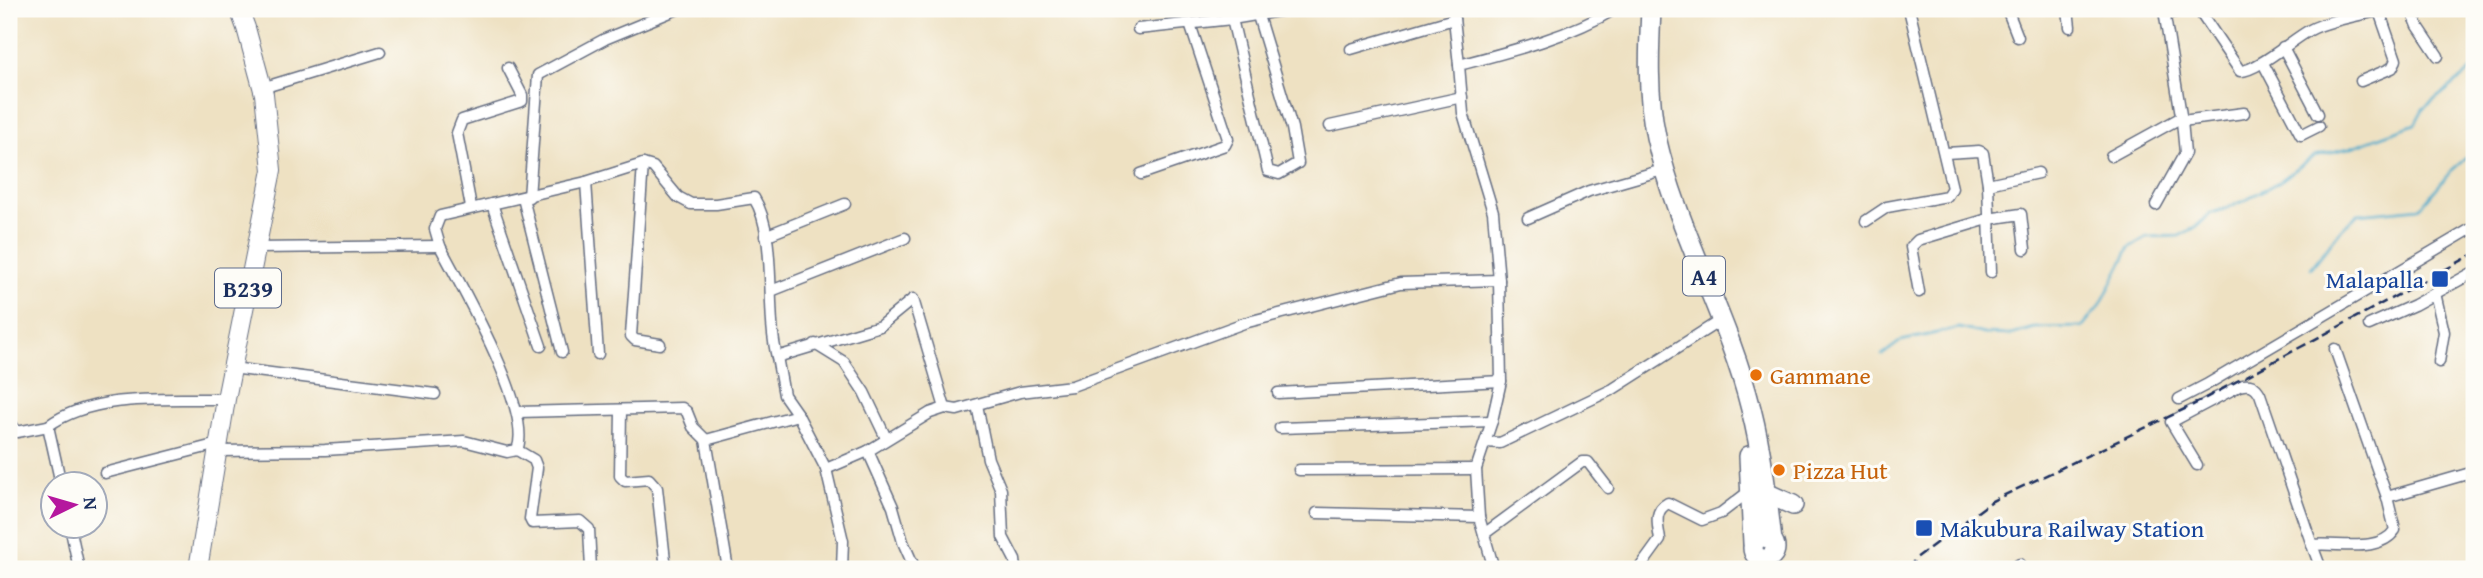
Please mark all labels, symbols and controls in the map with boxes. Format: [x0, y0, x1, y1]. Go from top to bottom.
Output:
road number: A4 [1683, 256, 1725, 296]
place label: Malapalla [2326, 262, 2425, 297]
road number: B239 [215, 268, 281, 308]
marker: Malapalla [2430, 269, 2450, 289]
place label: Gammane [1770, 358, 1871, 393]
marker: Gammane [1748, 367, 1764, 383]
place label: Pizza Hut [1793, 453, 1888, 488]
marker: Pizza Hut [1771, 462, 1787, 478]
north arrow [38, 470, 108, 540]
text: N [76, 496, 105, 511]
place label: Makubura Railway Station [1940, 511, 2205, 546]
marker: Makubura Railway Station [1914, 518, 1934, 538]

